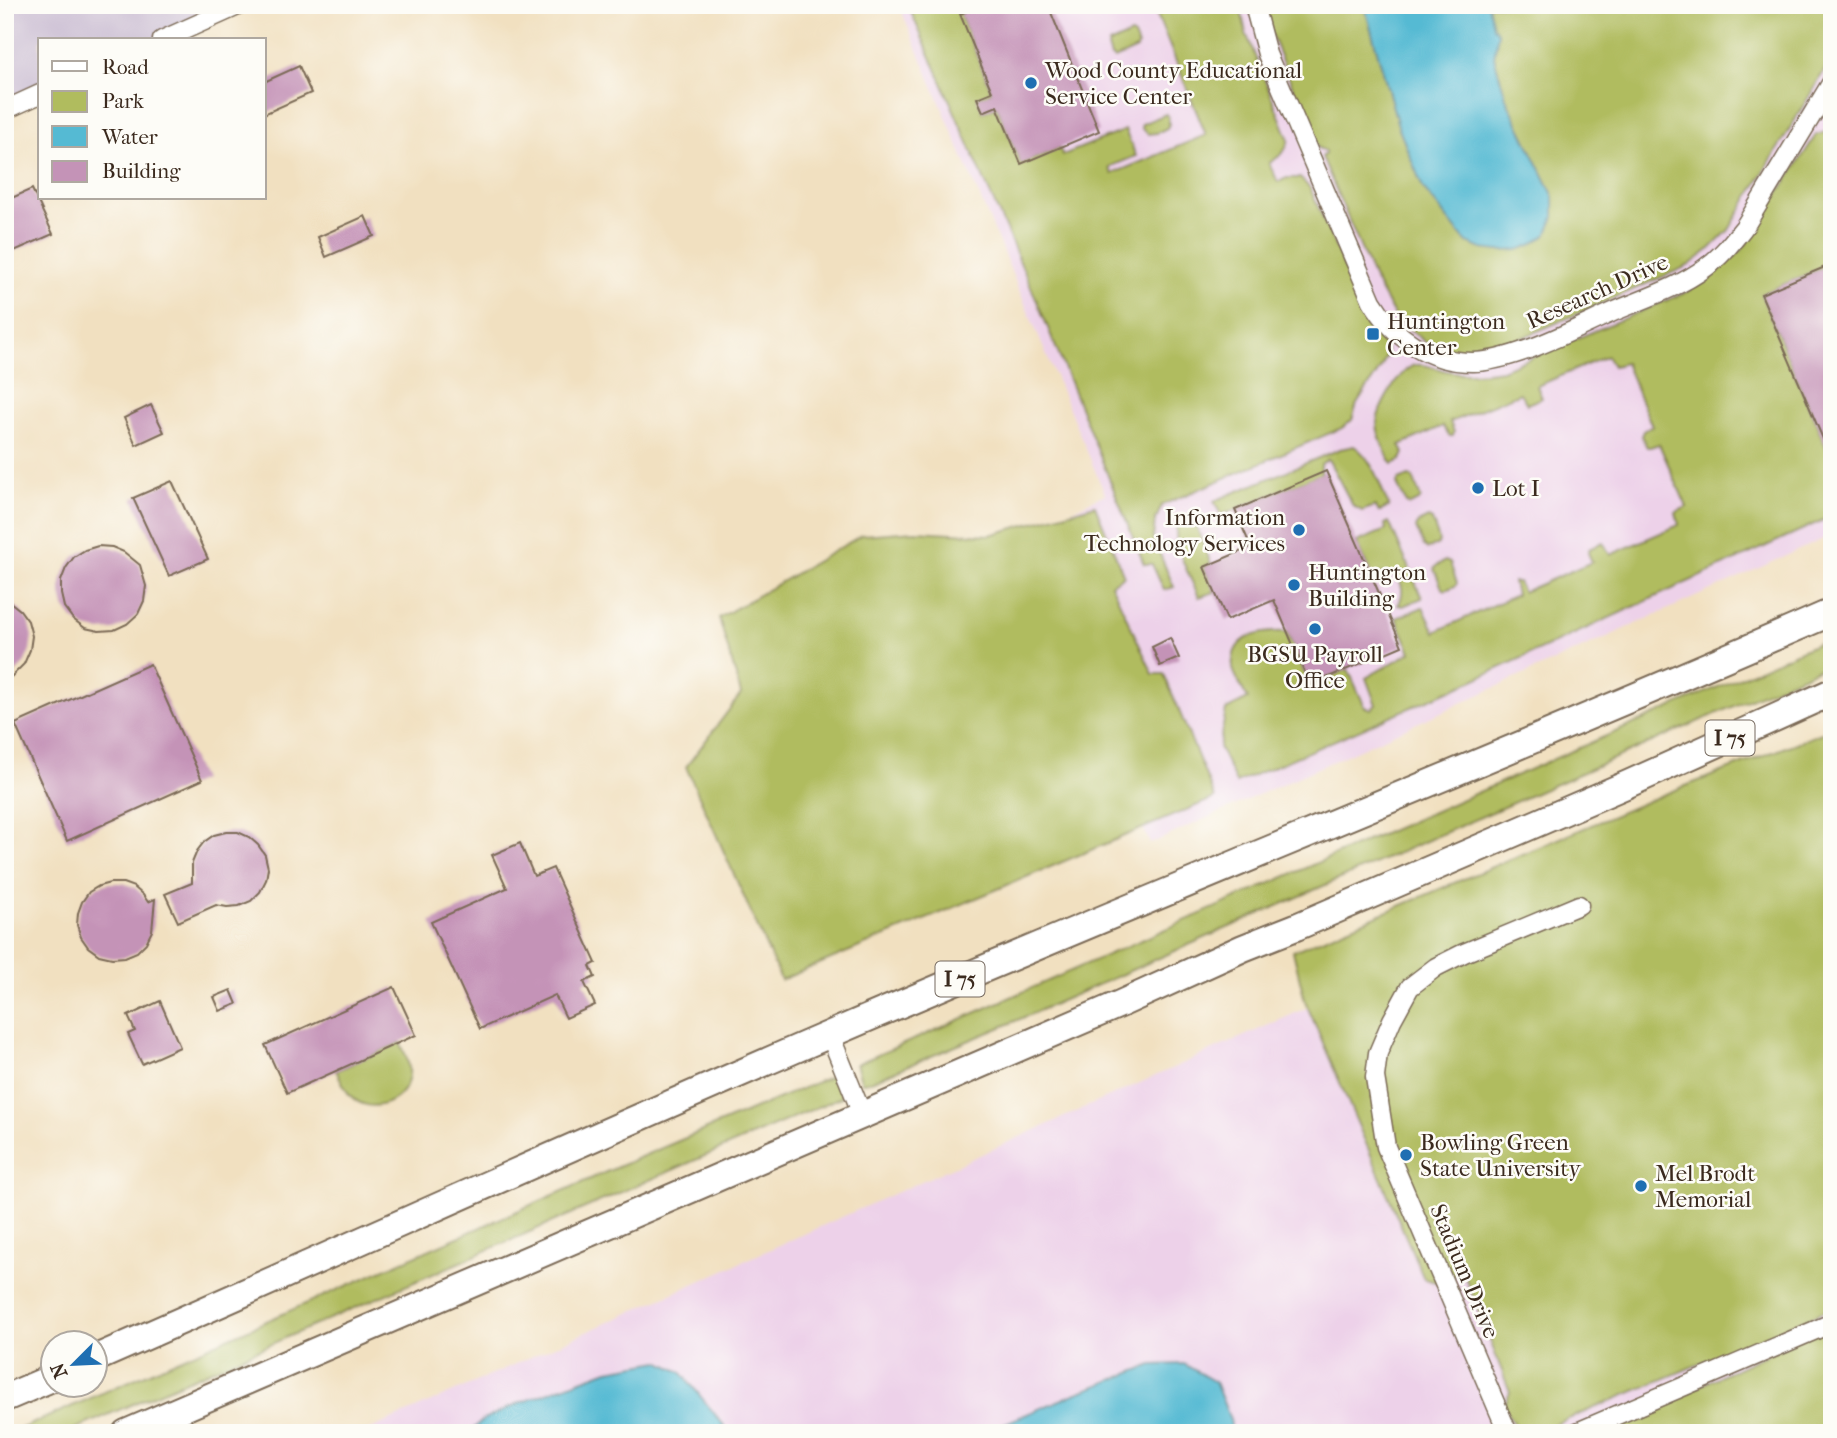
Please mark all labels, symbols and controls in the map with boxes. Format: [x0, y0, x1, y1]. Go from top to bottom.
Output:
legend [38, 38, 266, 200]
text: Road [102, 55, 149, 79]
place label: Wood County Educational Service Center [1044, 57, 1303, 110]
marker: Wood County Educational Service Center [1023, 75, 1039, 91]
text: Park [102, 89, 144, 113]
text: Water [101, 125, 158, 149]
text: Building [102, 159, 181, 183]
street label: Research Drive [1522, 248, 1672, 335]
place label: Huntington Center [1387, 308, 1506, 361]
marker: Huntington Center [1365, 326, 1381, 342]
place label: Lot I [1492, 475, 1540, 502]
marker: Lot I [1470, 480, 1486, 496]
place label: Information Technology Services [1084, 504, 1286, 557]
marker: Information Technology Services [1291, 522, 1307, 538]
place label: Huntington Building [1308, 559, 1427, 612]
marker: Huntington Building [1286, 577, 1302, 593]
marker: BGSU Payroll Office [1307, 621, 1323, 637]
place label: BGSU Payroll Office [1247, 641, 1384, 694]
road number: I 75 [1706, 720, 1754, 756]
road number: I 75 [936, 962, 984, 996]
place label: Bowling Green State University [1420, 1129, 1581, 1182]
marker: Bowling Green State University [1398, 1147, 1414, 1163]
place label: Mel Brodt Memorial [1655, 1160, 1755, 1213]
marker: Mel Brodt Memorial [1633, 1178, 1649, 1194]
street label: Stadium Drive [1424, 1200, 1505, 1342]
north arrow [38, 1330, 108, 1400]
text: N [46, 1359, 72, 1382]

